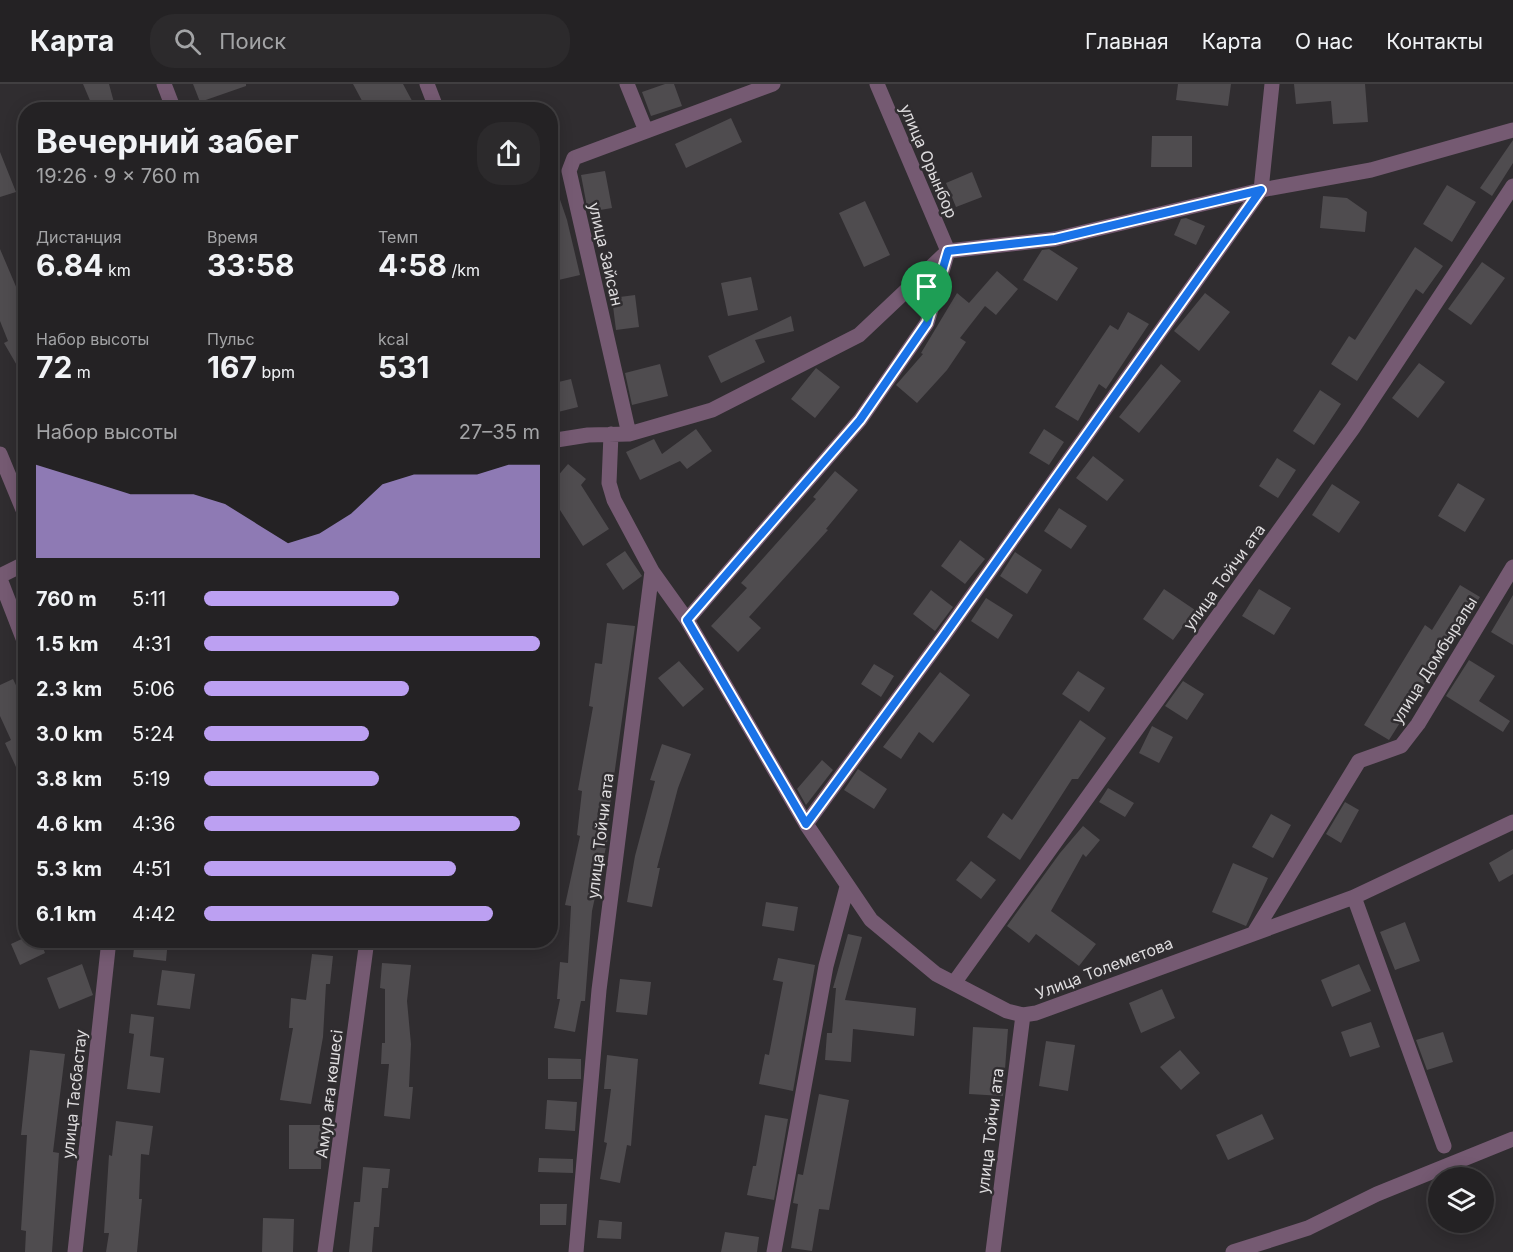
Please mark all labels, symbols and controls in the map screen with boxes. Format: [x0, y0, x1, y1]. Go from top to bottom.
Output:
search box [150, 14, 570, 68]
text: Карта [30, 24, 114, 58]
icon: search [171, 25, 204, 58]
text: Поиск [219, 28, 286, 54]
text: Главная [1085, 29, 1169, 54]
text: Карта [1202, 29, 1262, 54]
text: О нас [1295, 29, 1353, 54]
text: Контакты [1386, 29, 1483, 54]
street label: улица Орынбор [896, 101, 962, 221]
text: Вечерний забег [36, 121, 299, 161]
button: share [477, 122, 540, 185]
text: 19:26 · 9 × 760 m [36, 164, 200, 188]
street label: улица Зайсан [584, 200, 628, 308]
text: Дистанция [36, 227, 122, 247]
text: Время [207, 227, 258, 247]
text: Темп [378, 227, 418, 247]
text: 6.84 [36, 247, 104, 283]
text: 33:58 [207, 247, 294, 283]
text: 4:58 [378, 247, 447, 283]
text: km [104, 260, 131, 280]
text: /km [447, 260, 480, 280]
pin [901, 261, 952, 323]
icon: arrive [910, 270, 943, 303]
text: Набор высоты [36, 329, 149, 349]
text: Пульс [207, 329, 255, 349]
text: kcal [378, 329, 409, 349]
text: 72 [36, 349, 72, 385]
text: 167 [207, 349, 257, 385]
text: 531 [378, 349, 429, 385]
text: m [72, 362, 91, 382]
text: bpm [257, 362, 295, 382]
text: Набор высоты [36, 420, 178, 444]
text: 27–35 m [459, 420, 540, 444]
street label: улица Тойчи ата [1179, 520, 1269, 634]
text: 760 m [36, 587, 97, 611]
text: 5:11 [132, 587, 166, 611]
street label: улица Домбыралы [1387, 593, 1481, 727]
text: 1.5 km [36, 632, 99, 656]
text: 4:31 [132, 632, 171, 656]
text: 2.3 km [36, 677, 102, 701]
text: 5:06 [132, 677, 175, 701]
text: 3.0 km [36, 722, 103, 746]
text: 5:24 [132, 722, 175, 746]
text: 3.8 km [36, 767, 102, 791]
text: 5:19 [132, 767, 170, 791]
street label: улица Тойчи ата [582, 772, 618, 900]
text: 4.6 km [36, 812, 103, 836]
text: 4:36 [132, 812, 175, 836]
text: 5.3 km [36, 857, 102, 881]
text: 4:51 [132, 857, 171, 881]
text: 6.1 km [36, 902, 96, 926]
text: 4:42 [132, 902, 176, 926]
street label: Улица Толеметова [1033, 933, 1175, 1003]
street label: улица Тасбастау [57, 1028, 91, 1160]
street label: Амур аға көшесі [311, 1029, 347, 1159]
street label: улица Тойчи ата [972, 1067, 1008, 1195]
map controls [1428, 1167, 1494, 1233]
button: layers [1428, 1167, 1494, 1233]

